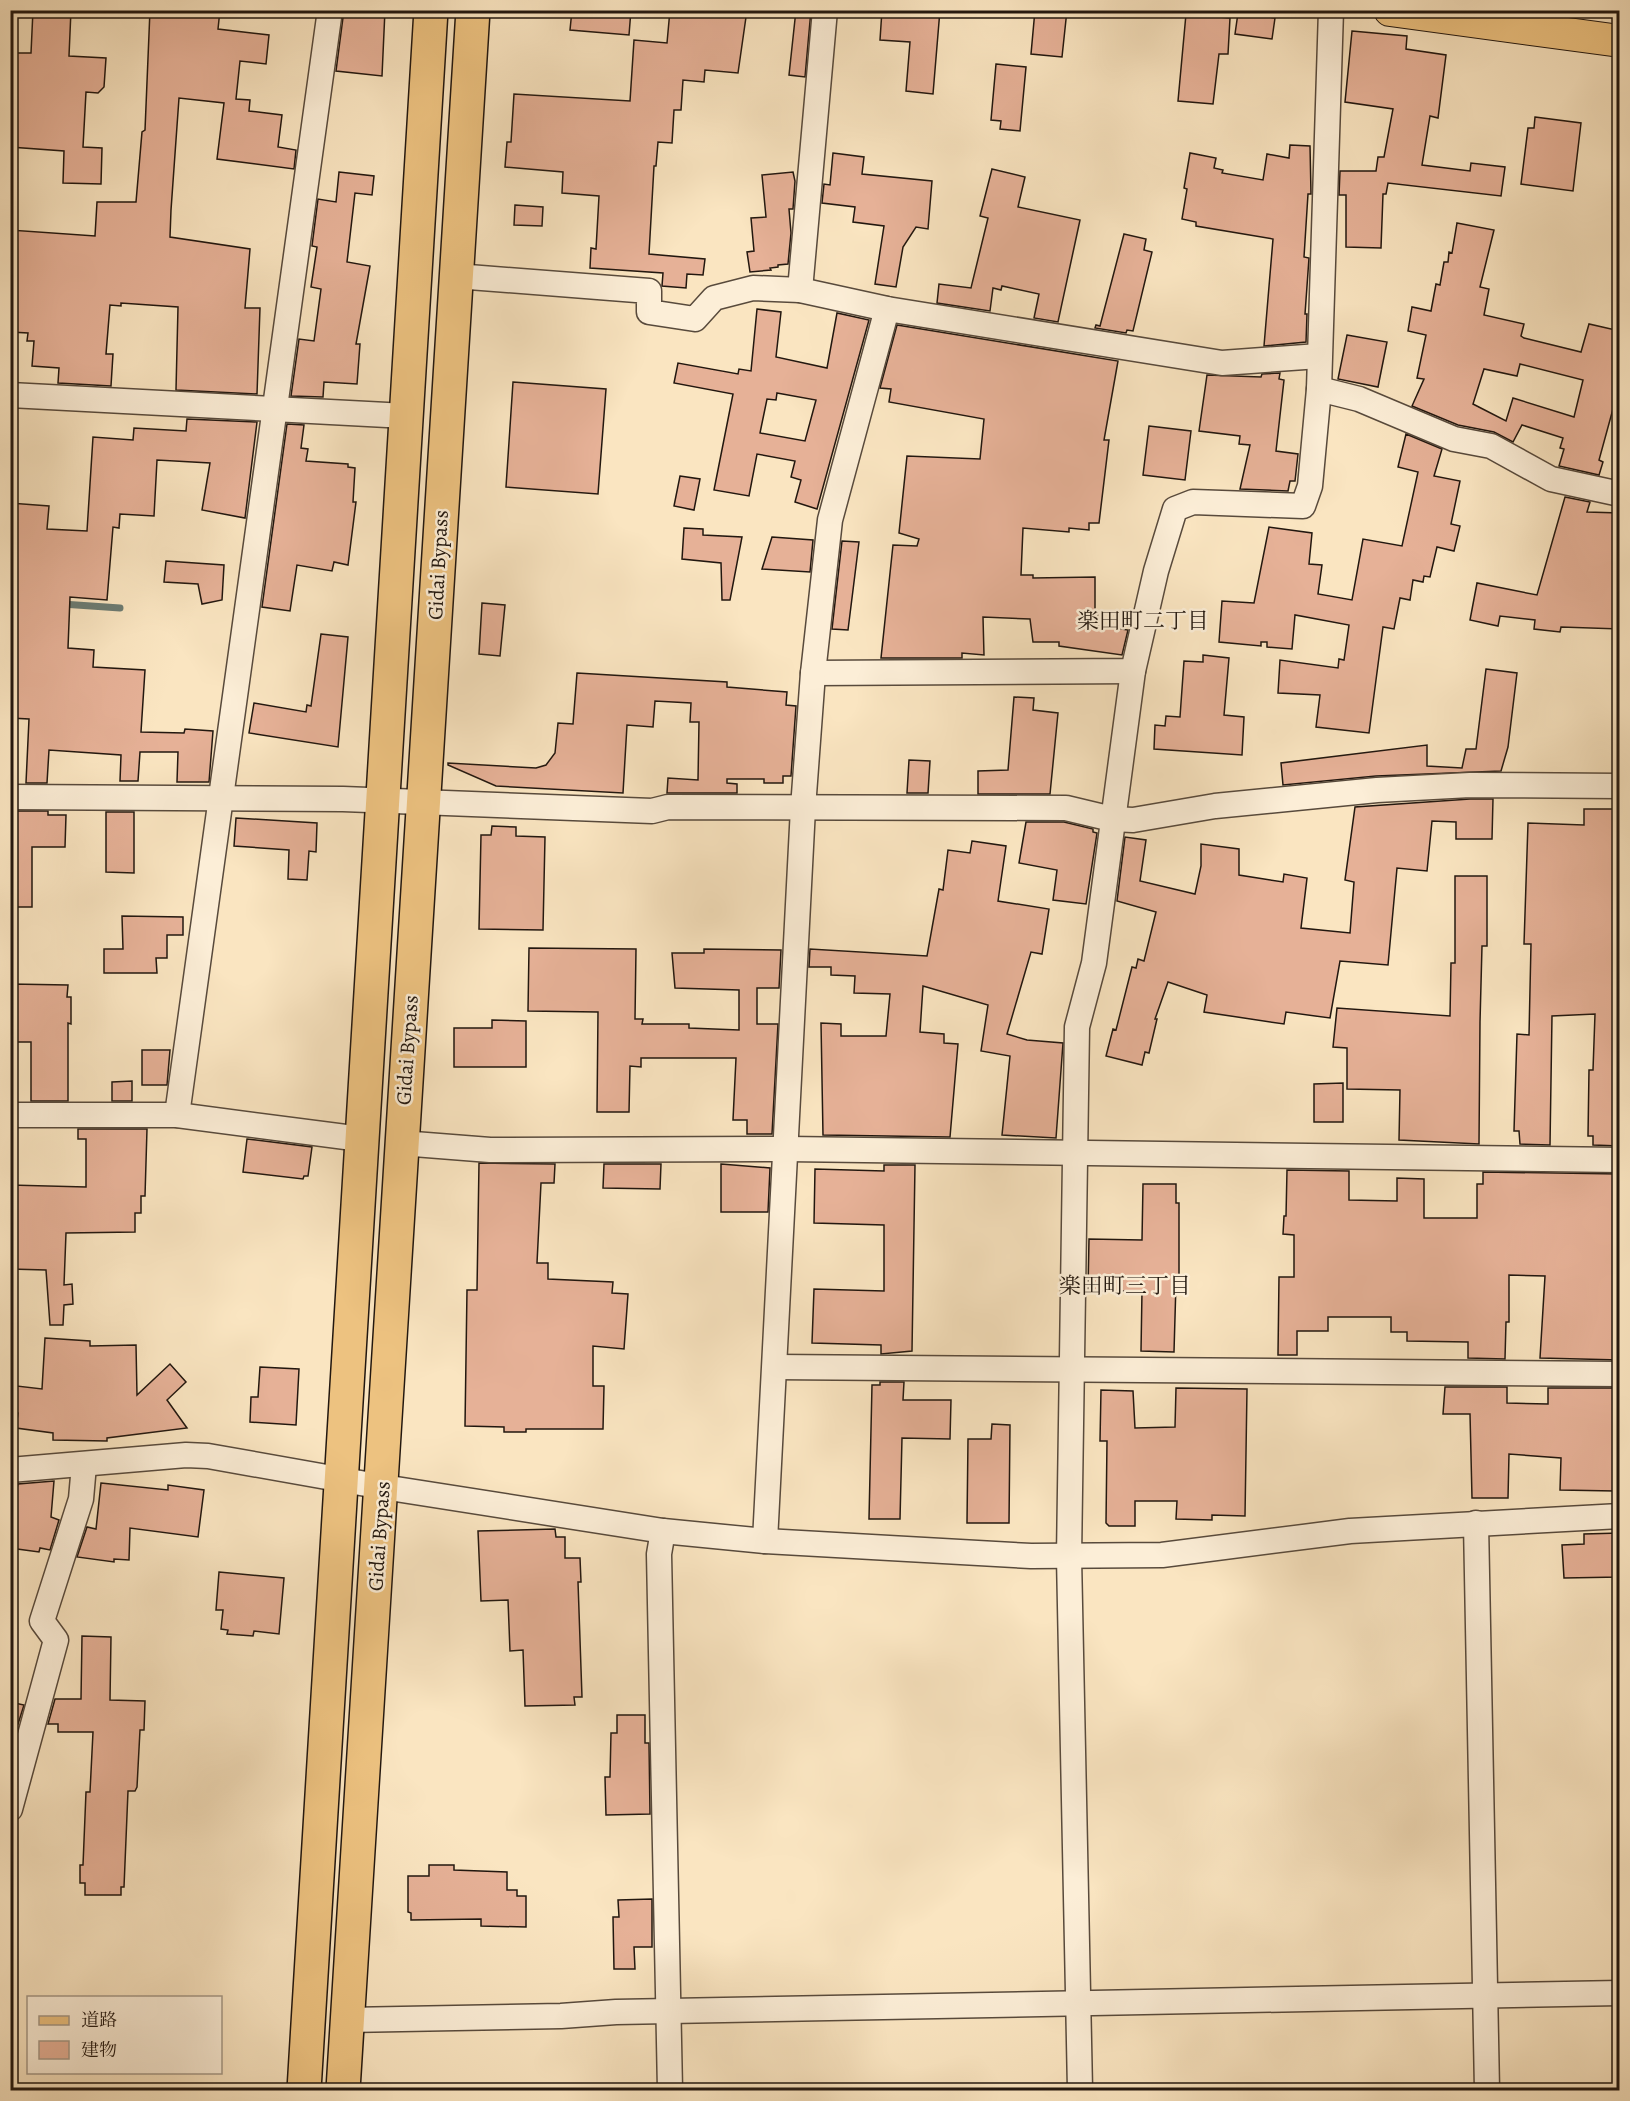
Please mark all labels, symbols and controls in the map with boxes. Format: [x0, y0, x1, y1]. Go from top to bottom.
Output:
street label: Gidai Bypass [421, 509, 455, 621]
district label: 楽田町二丁目 [1077, 606, 1209, 636]
street label: Gidai Bypass [389, 994, 425, 1106]
district label: 楽田町三丁目 [1059, 1271, 1191, 1301]
street label: Gidai Bypass [361, 1480, 397, 1592]
legend [27, 1996, 222, 2074]
text: 道路 [81, 2008, 117, 2032]
text: 建物 [81, 2038, 117, 2062]

